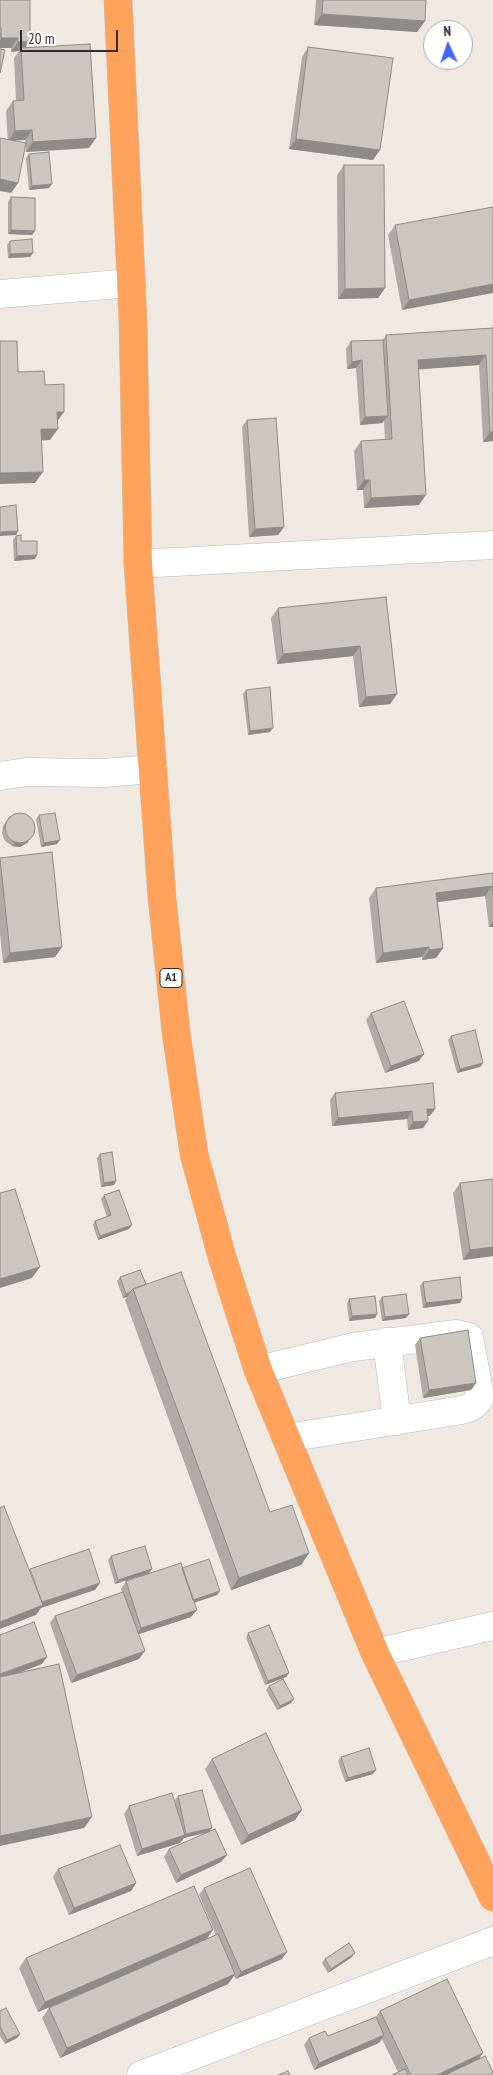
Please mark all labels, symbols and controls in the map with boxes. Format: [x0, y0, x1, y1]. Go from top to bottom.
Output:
scale bar [22, 20, 120, 52]
north arrow [423, 20, 473, 70]
text: N [443, 22, 452, 40]
text: 20 m [28, 29, 54, 48]
road number: A1 [160, 968, 182, 988]

